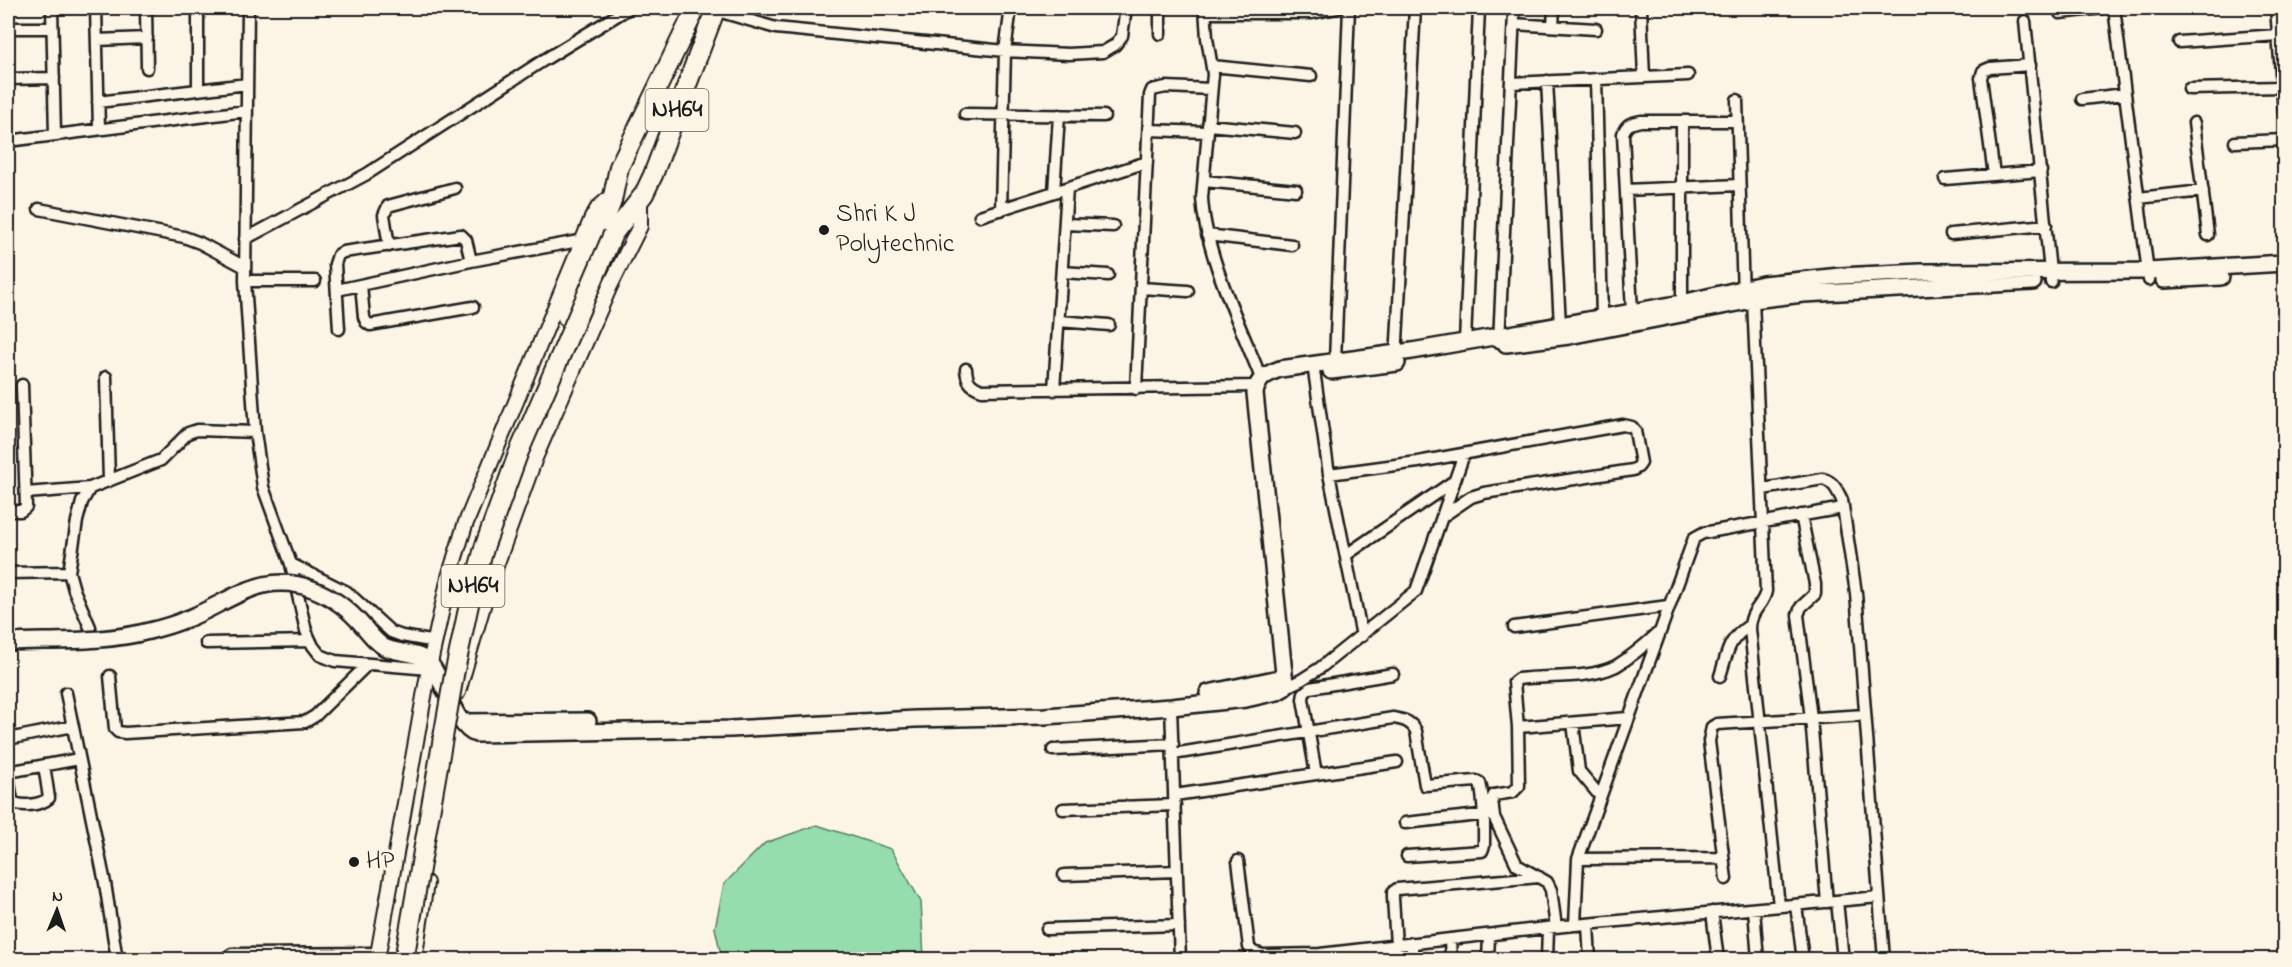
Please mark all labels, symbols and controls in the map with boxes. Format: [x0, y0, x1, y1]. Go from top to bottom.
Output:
road number: NH64 [646, 89, 708, 131]
place label: Shri K J Polytechnic [836, 196, 955, 264]
marker: Shri K J Polytechnic [817, 223, 831, 237]
road number: NH64 [442, 565, 504, 607]
place label: HP [366, 843, 395, 881]
marker: HP [347, 855, 361, 869]
north arrow [27, 880, 87, 940]
text: N [52, 885, 63, 909]

